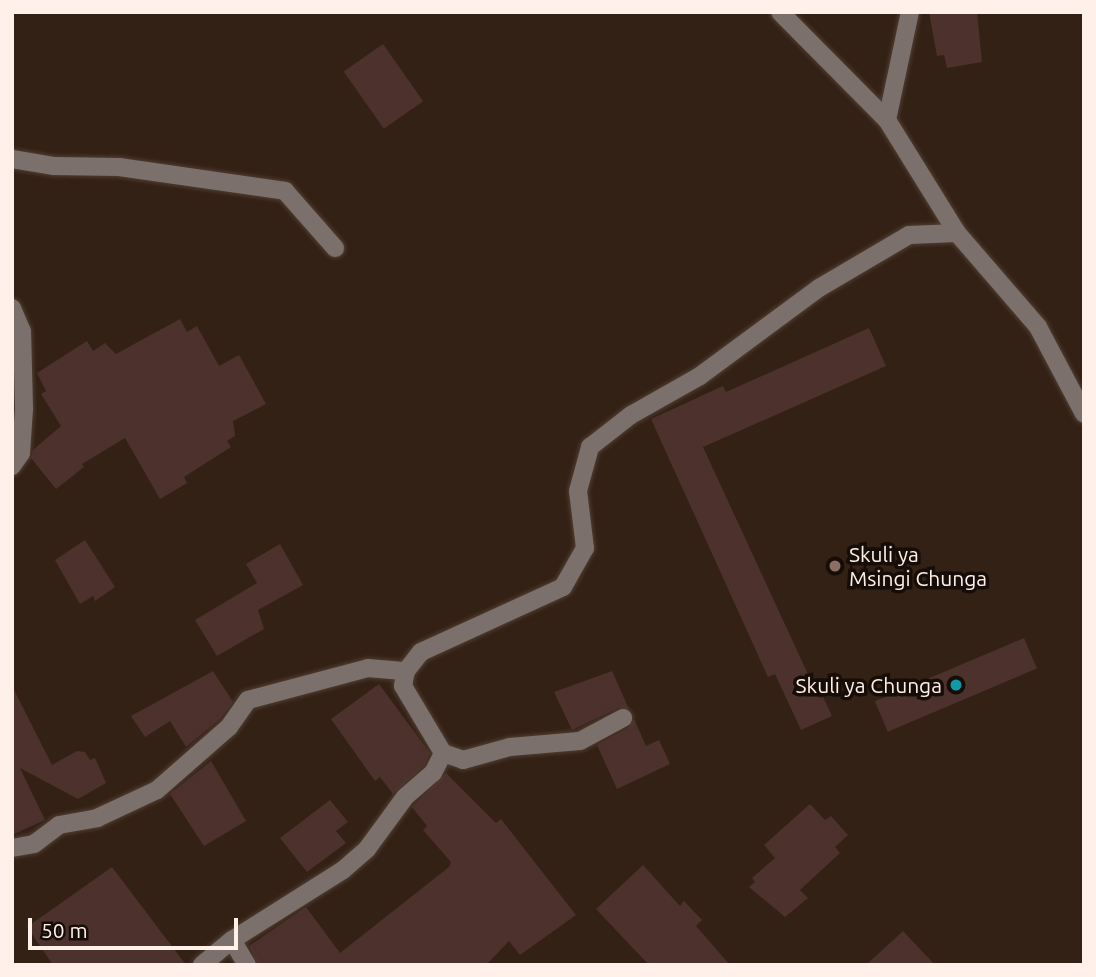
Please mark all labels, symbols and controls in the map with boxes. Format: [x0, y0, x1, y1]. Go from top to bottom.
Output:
place label: Skuli ya Msingi Chunga [849, 541, 987, 591]
marker: Skuli ya Msingi Chunga [827, 558, 843, 574]
place label: Skuli ya Chunga [796, 672, 942, 698]
marker: Skuli ya Chunga [948, 677, 964, 693]
scale bar [32, 904, 242, 948]
text: 50 m [41, 918, 88, 942]

